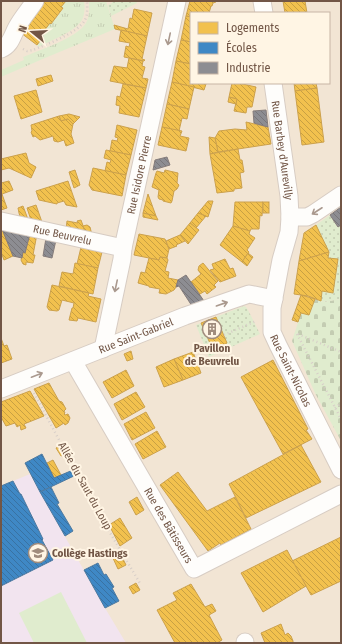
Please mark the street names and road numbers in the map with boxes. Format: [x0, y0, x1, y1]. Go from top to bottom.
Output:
street label: Rue Barbey d'Aurevilly [269, 100, 296, 200]
street label: Rue Isidore Pierre [124, 134, 154, 215]
street label: Rue Beuvrelu [32, 222, 93, 247]
street label: Rue Saint-Gabriel [97, 315, 175, 356]
street label: Rue Saint-Nicolas [267, 332, 315, 409]
street label: Allée du Saut du Loup [55, 440, 115, 532]
street label: Rue des Bâtisseurs [142, 485, 196, 566]

